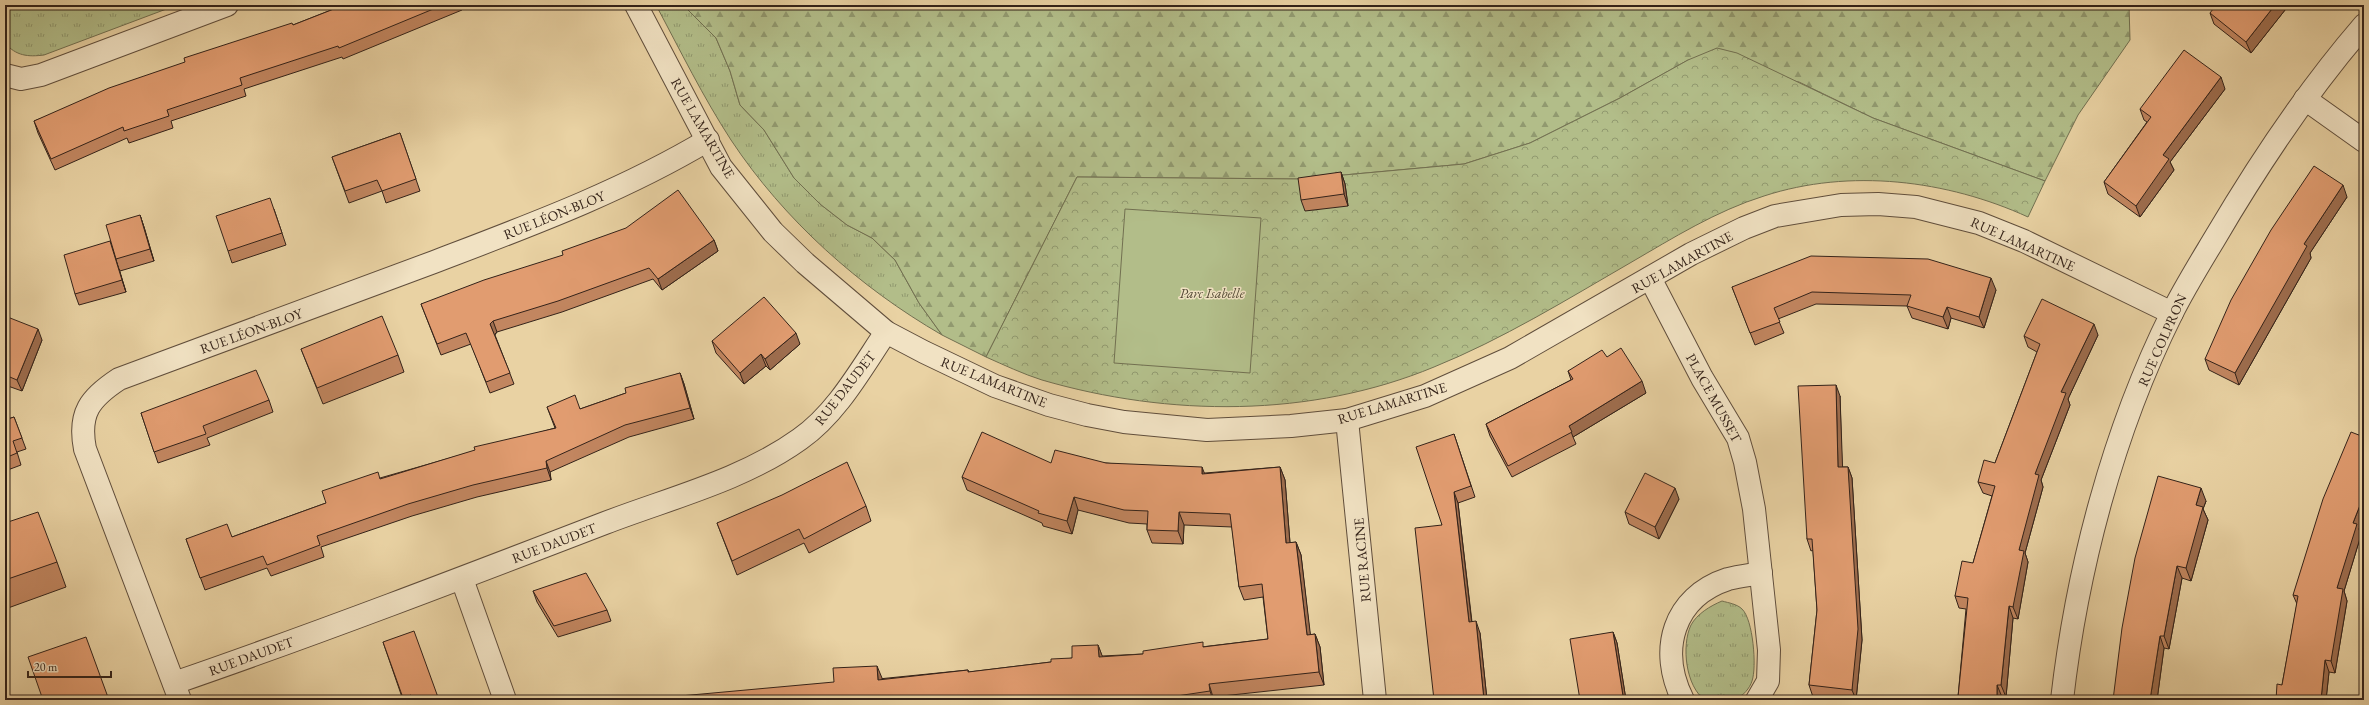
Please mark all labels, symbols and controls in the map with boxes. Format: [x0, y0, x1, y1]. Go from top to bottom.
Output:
street label: RUE LAMARTINE [667, 75, 739, 181]
street label: RUE LÉON-BLOY [501, 186, 608, 243]
street label: RUE LAMARTINE [1968, 213, 2078, 275]
street label: RUE LAMARTINE [1628, 227, 1736, 297]
park label: Parc Isabelle [1179, 284, 1245, 302]
street label: RUE COLPRON [2134, 291, 2190, 389]
street label: RUE LÉON-BLOY [197, 304, 305, 358]
street label: RUE DAUDET [811, 347, 880, 429]
street label: PLACE MUSSET [1682, 350, 1746, 446]
street label: RUE LAMARTINE [938, 353, 1050, 412]
street label: RUE LAMARTINE [1335, 378, 1449, 428]
street label: RUE RACINE [1349, 517, 1375, 603]
street label: RUE DAUDET [509, 518, 599, 567]
street label: RUE DAUDET [206, 632, 296, 680]
scale bar [28, 653, 111, 679]
text: 20 m [34, 659, 58, 675]

